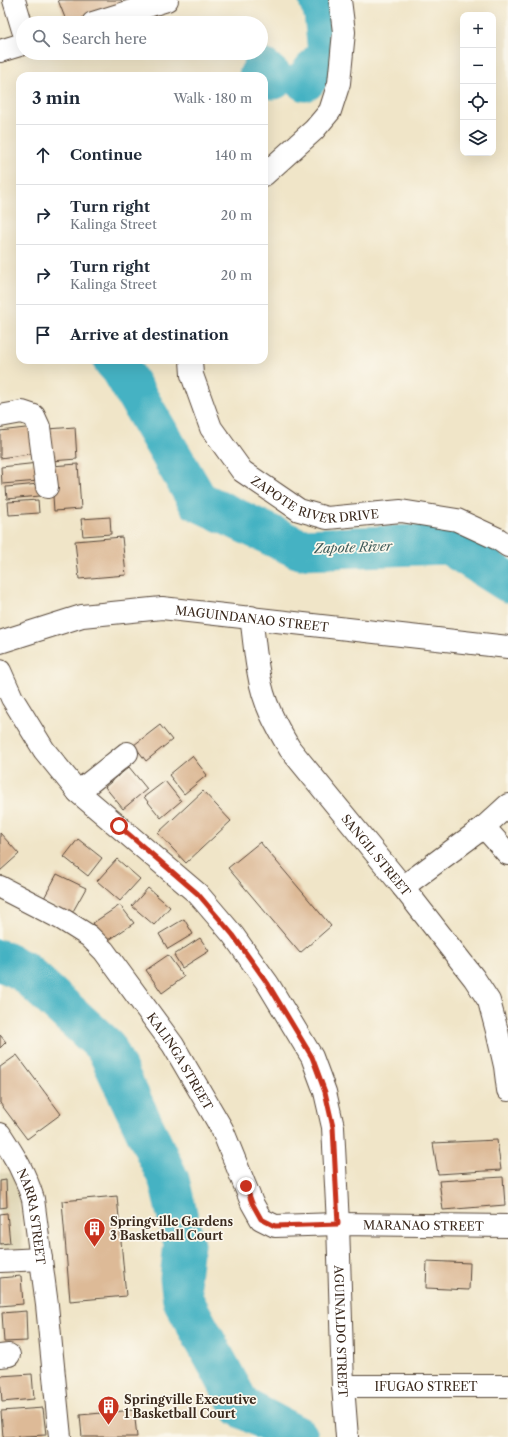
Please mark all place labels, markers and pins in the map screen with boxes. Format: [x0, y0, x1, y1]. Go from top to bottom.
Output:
place label: Springville Gardens 3 Basketball Court [110, 1214, 234, 1243]
building icon: Springville Gardens 3 Basketball Court [81, 1215, 107, 1248]
place label: Springville Executive 1 Basketball Court [124, 1392, 257, 1421]
building icon: Springville Executive 1 Basketball Court [95, 1393, 121, 1426]

